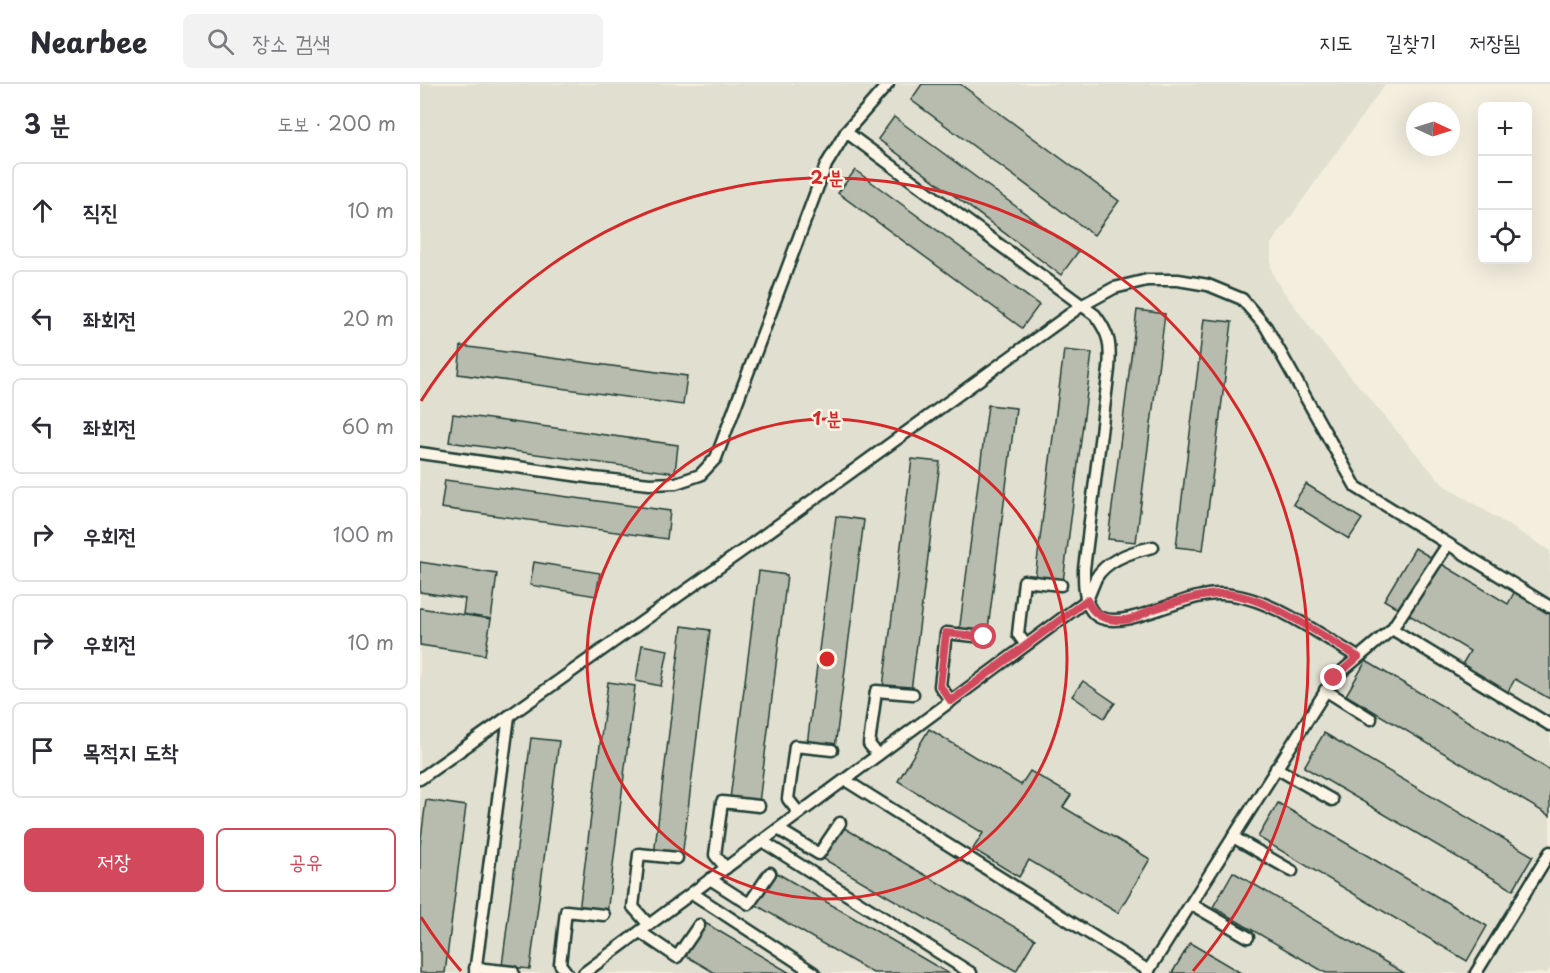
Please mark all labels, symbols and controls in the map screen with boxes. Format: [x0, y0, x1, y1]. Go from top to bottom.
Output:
search box [183, 14, 603, 68]
text: Nearbee [30, 20, 147, 63]
icon: search [204, 25, 237, 58]
text: 장소 검색 [252, 25, 330, 58]
text: 지도 [1319, 25, 1353, 57]
text: 길찾기 [1386, 25, 1436, 57]
text: 저장됨 [1469, 25, 1520, 57]
north arrow [1406, 102, 1460, 156]
map controls [1478, 102, 1532, 264]
button: + [1478, 102, 1532, 156]
text: 3 분 [24, 104, 70, 143]
text: 도보 · 200 m [277, 108, 396, 138]
button: − [1478, 156, 1532, 210]
text: 2 분 [811, 163, 843, 190]
icon: ahead [26, 194, 59, 227]
text: 직진 [83, 194, 118, 227]
text: 10 m [347, 195, 394, 225]
button: locate [1478, 210, 1532, 264]
icon: left [26, 302, 59, 335]
text: 좌회전 [83, 302, 136, 335]
text: 20 m [342, 303, 394, 333]
text: 1 분 [813, 404, 841, 431]
icon: left [26, 410, 59, 443]
text: 좌회전 [83, 410, 136, 443]
text: 60 m [342, 411, 394, 441]
icon: right [26, 518, 59, 551]
text: 우회전 [83, 518, 136, 551]
text: 100 m [333, 519, 394, 549]
route start [970, 623, 996, 649]
icon: right [26, 626, 59, 659]
text: 우회전 [83, 626, 136, 659]
text: 10 m [347, 627, 394, 657]
centre of rings [817, 649, 837, 669]
route end [1320, 664, 1346, 690]
icon: arrive [26, 734, 59, 767]
text: 목적지 도착 [83, 734, 179, 767]
button: 저장 [24, 828, 204, 892]
button: 공유 [216, 828, 396, 892]

